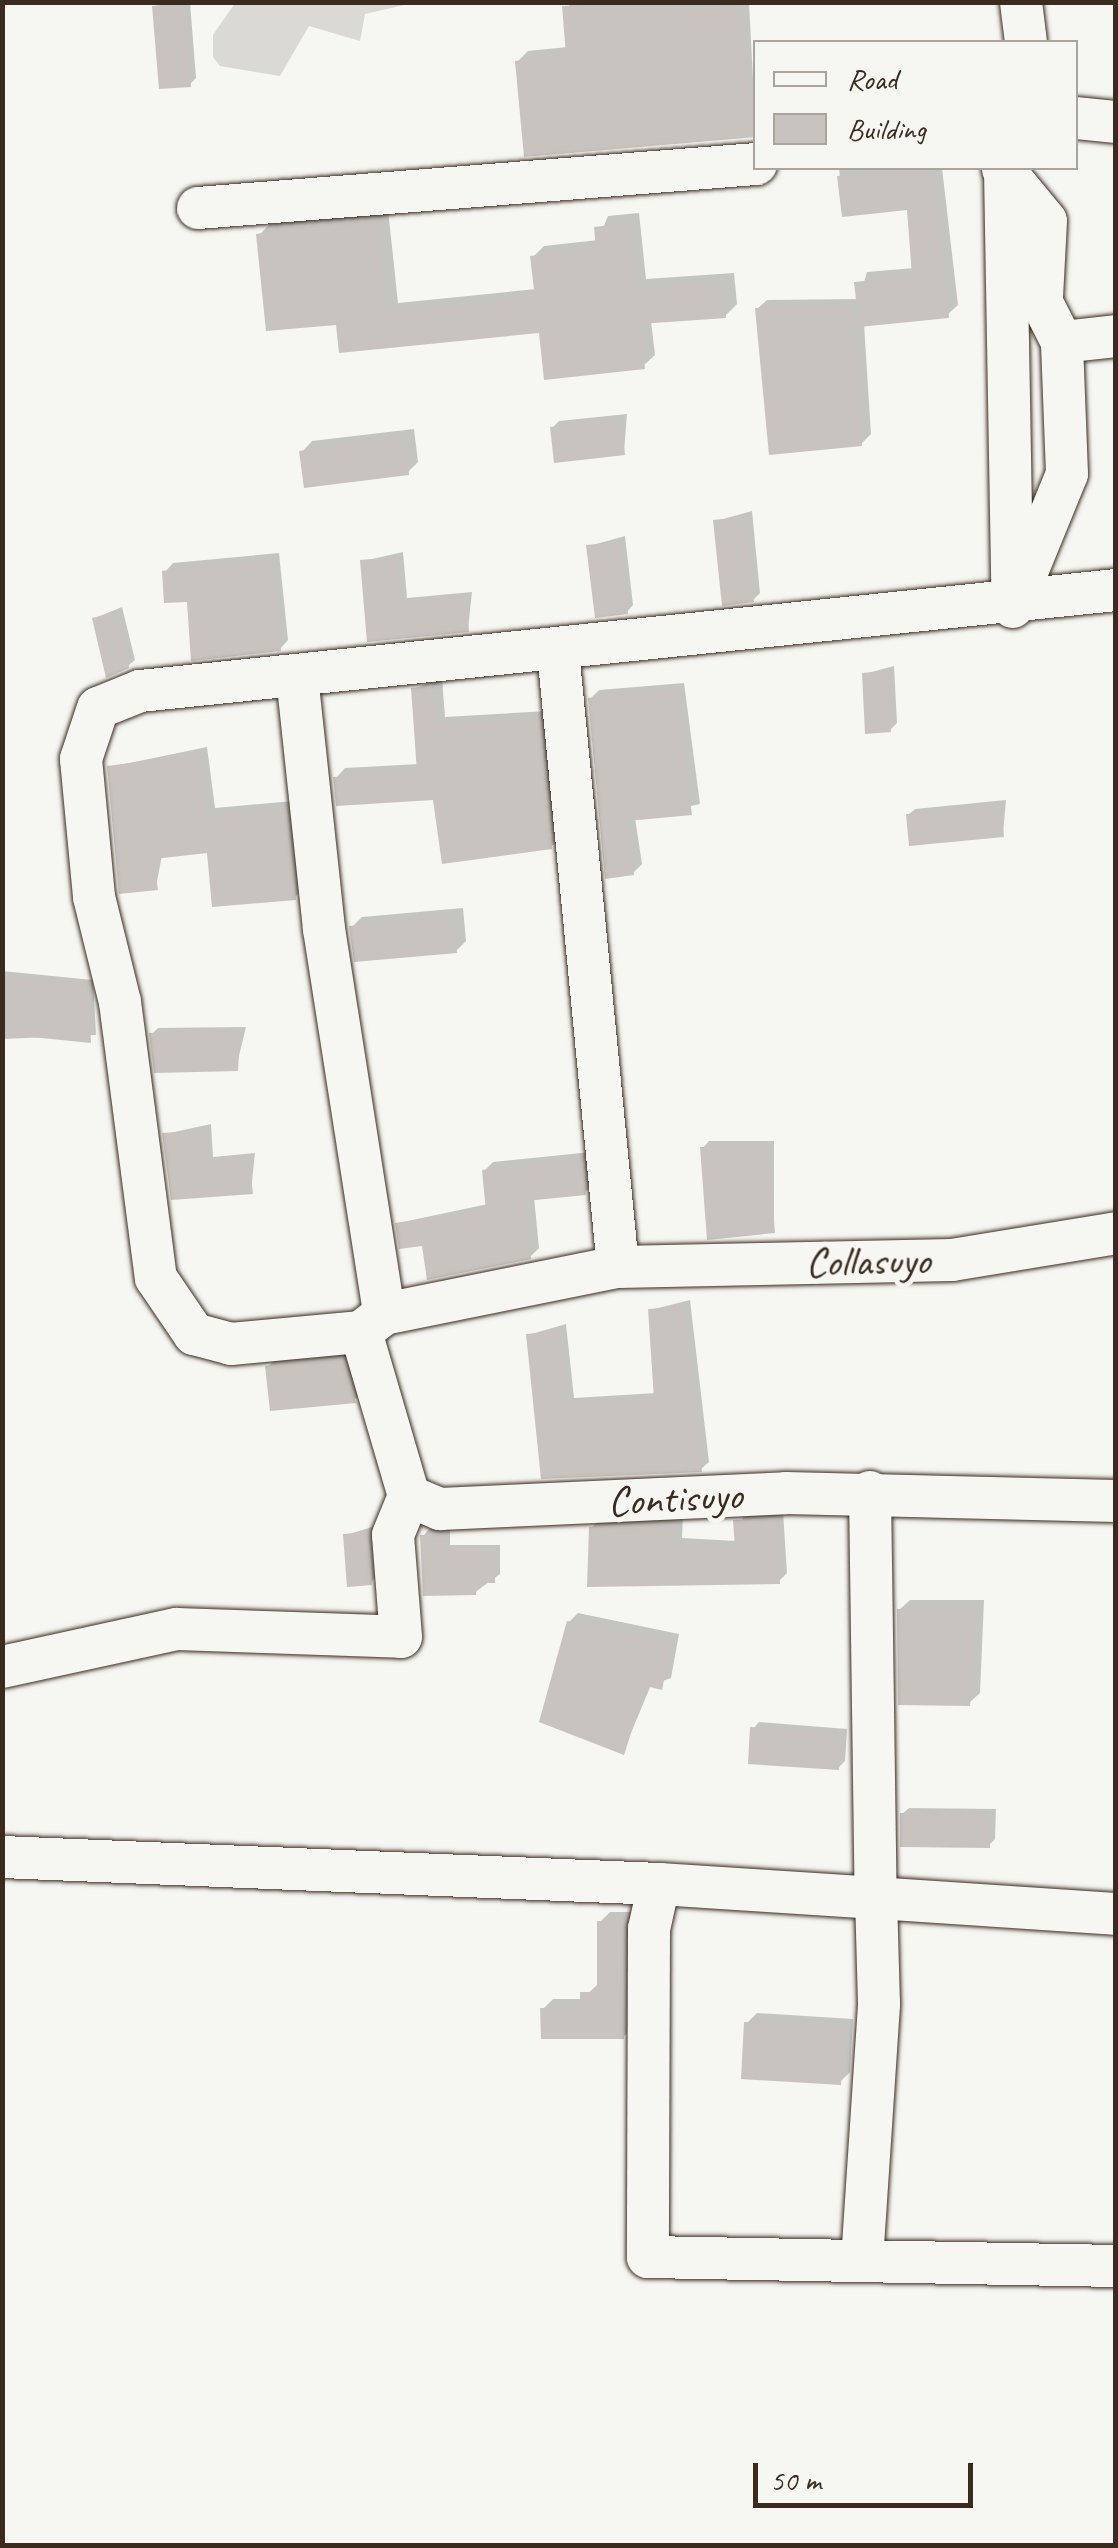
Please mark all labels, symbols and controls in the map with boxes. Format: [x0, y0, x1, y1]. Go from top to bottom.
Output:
legend [753, 40, 1078, 170]
text: Road [847, 60, 897, 98]
text: Building [847, 110, 926, 148]
street label: Collasuyo [805, 1236, 931, 1288]
street label: Contisuyo [607, 1470, 743, 1528]
scale bar [758, 2443, 978, 2505]
text: 50 m [770, 2461, 821, 2499]

